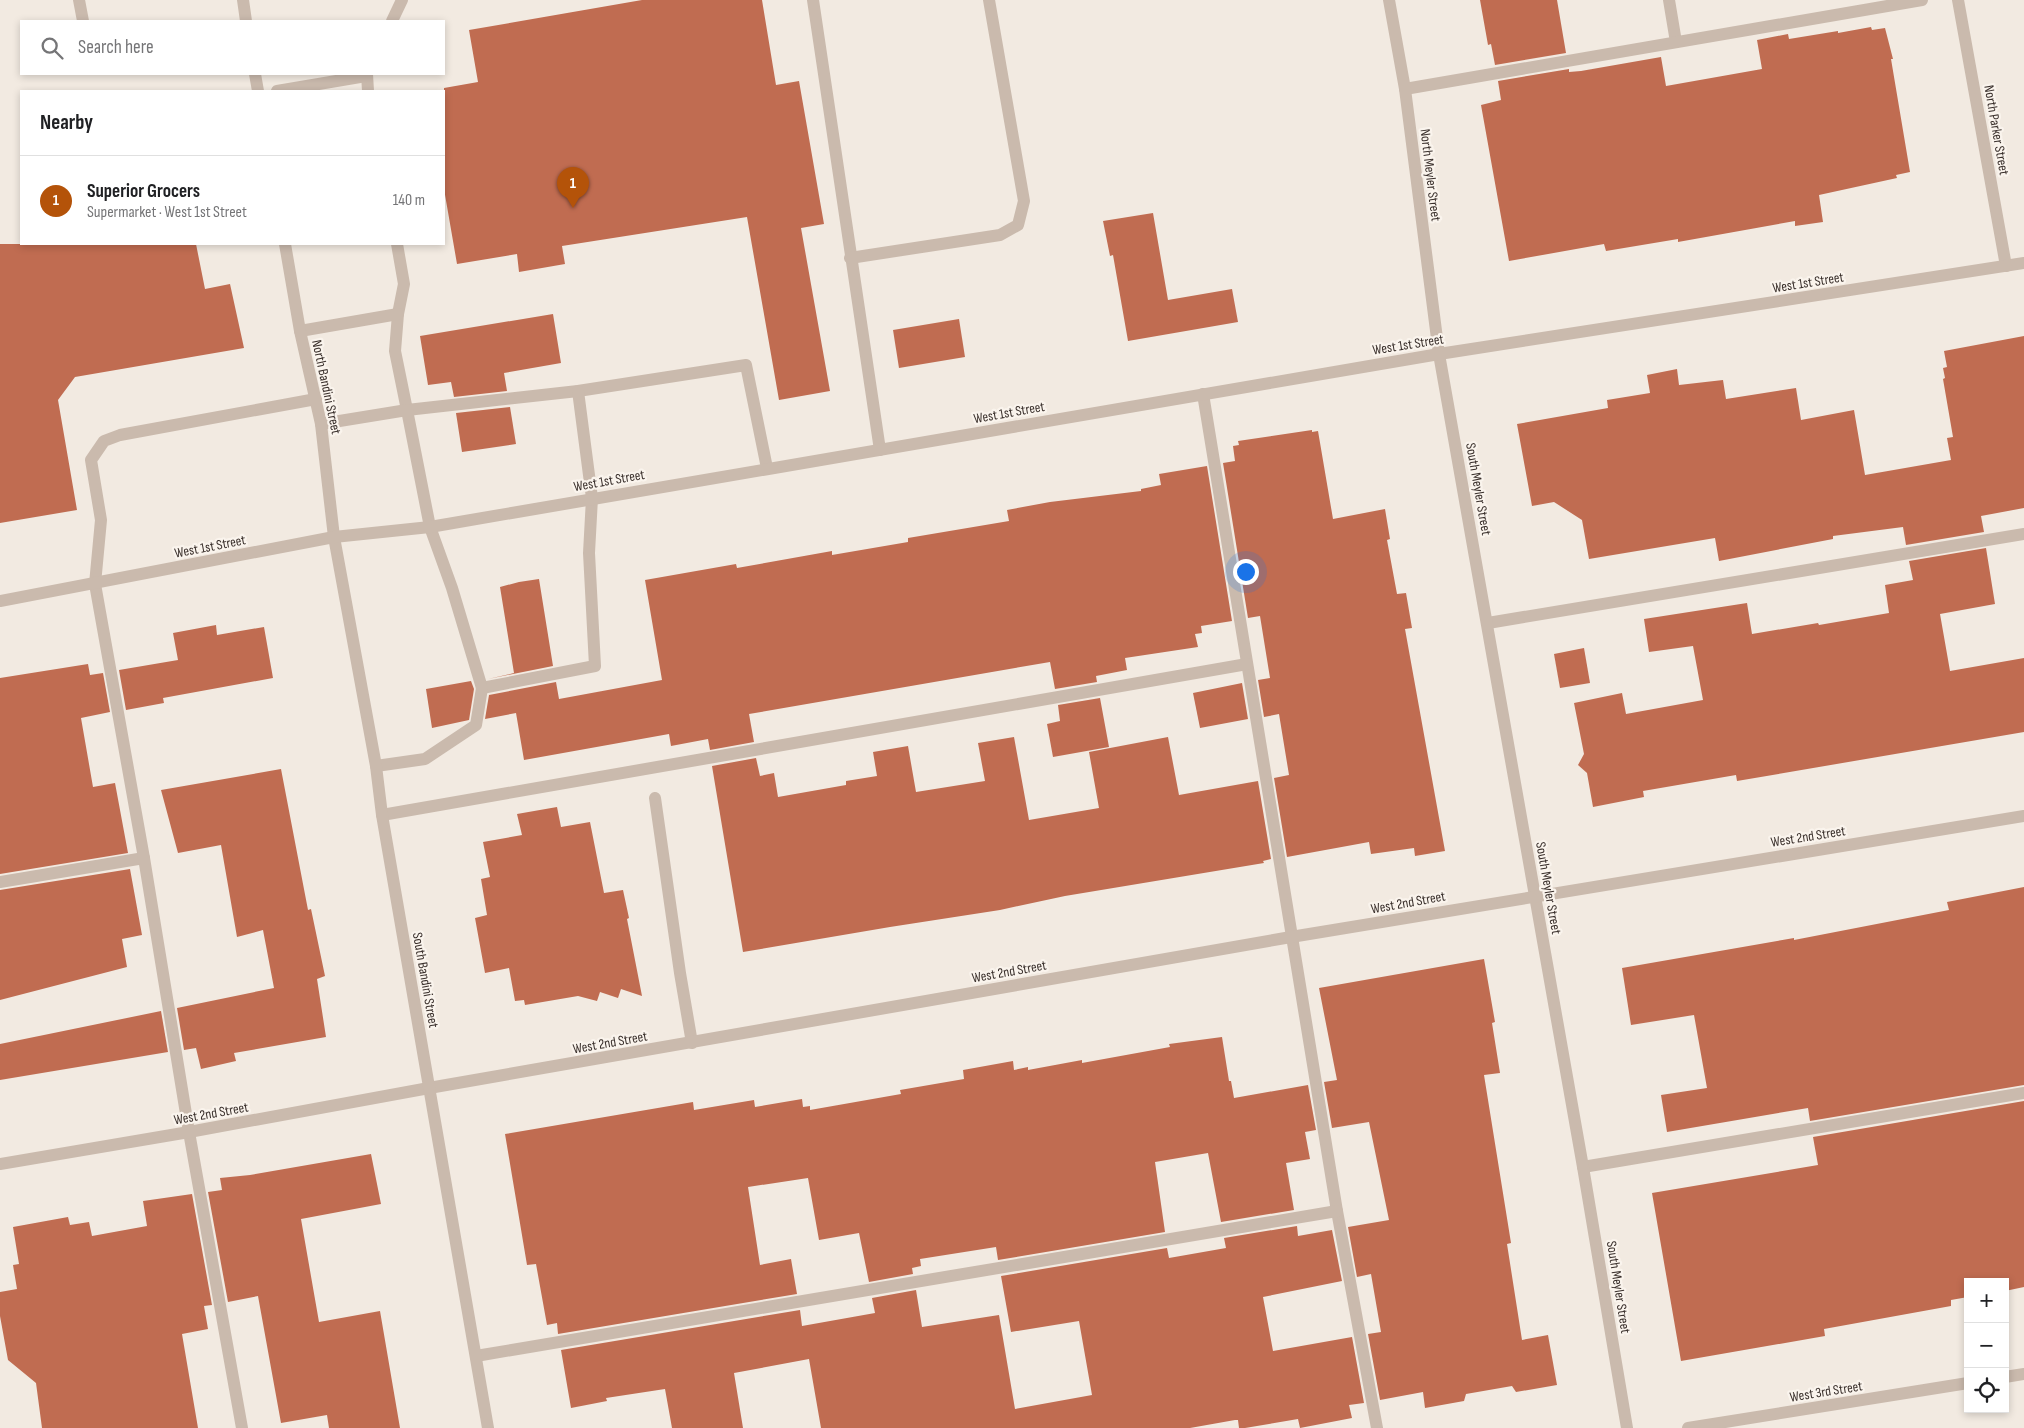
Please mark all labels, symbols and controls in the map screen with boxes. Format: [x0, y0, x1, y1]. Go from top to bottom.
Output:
search box [20, 20, 445, 75]
icon: search [38, 34, 66, 62]
text: Search here [78, 36, 154, 59]
street label: North Parker Street [1980, 84, 2013, 177]
text: Nearby [40, 110, 93, 135]
street label: North Meyler Street [1416, 128, 1445, 222]
pin: 1 [557, 167, 589, 208]
text: Superior Grocers [87, 180, 200, 203]
text: 1 [53, 191, 59, 210]
text: 140 m [393, 191, 425, 210]
text: Supermarket · West 1st Street [87, 203, 247, 222]
street label: West 1st Street [1771, 268, 1845, 297]
street label: West 1st Street [1371, 330, 1445, 359]
street label: North Bandini Street [308, 338, 345, 436]
street label: West 1st Street [972, 398, 1046, 427]
street label: South Meyler Street [1462, 442, 1495, 537]
street label: West 1st Street [572, 466, 646, 495]
street label: West 1st Street [173, 531, 247, 562]
your location [1233, 559, 1259, 585]
street label: West 2nd Street [1770, 822, 1847, 851]
street label: South Meyler Street [1532, 841, 1565, 936]
street label: West 2nd Street [1369, 888, 1447, 917]
street label: South Bandini Street [409, 931, 442, 1029]
street label: West 2nd Street [970, 957, 1048, 986]
street label: West 2nd Street [571, 1028, 649, 1057]
street label: West 2nd Street [172, 1099, 250, 1128]
street label: South Meyler Street [1603, 1240, 1634, 1335]
map controls [1964, 1278, 2009, 1413]
button: + [1964, 1278, 2009, 1323]
button: − [1964, 1323, 2009, 1368]
button: locate [1964, 1368, 2009, 1413]
street label: West 3rd Street [1789, 1377, 1864, 1406]

